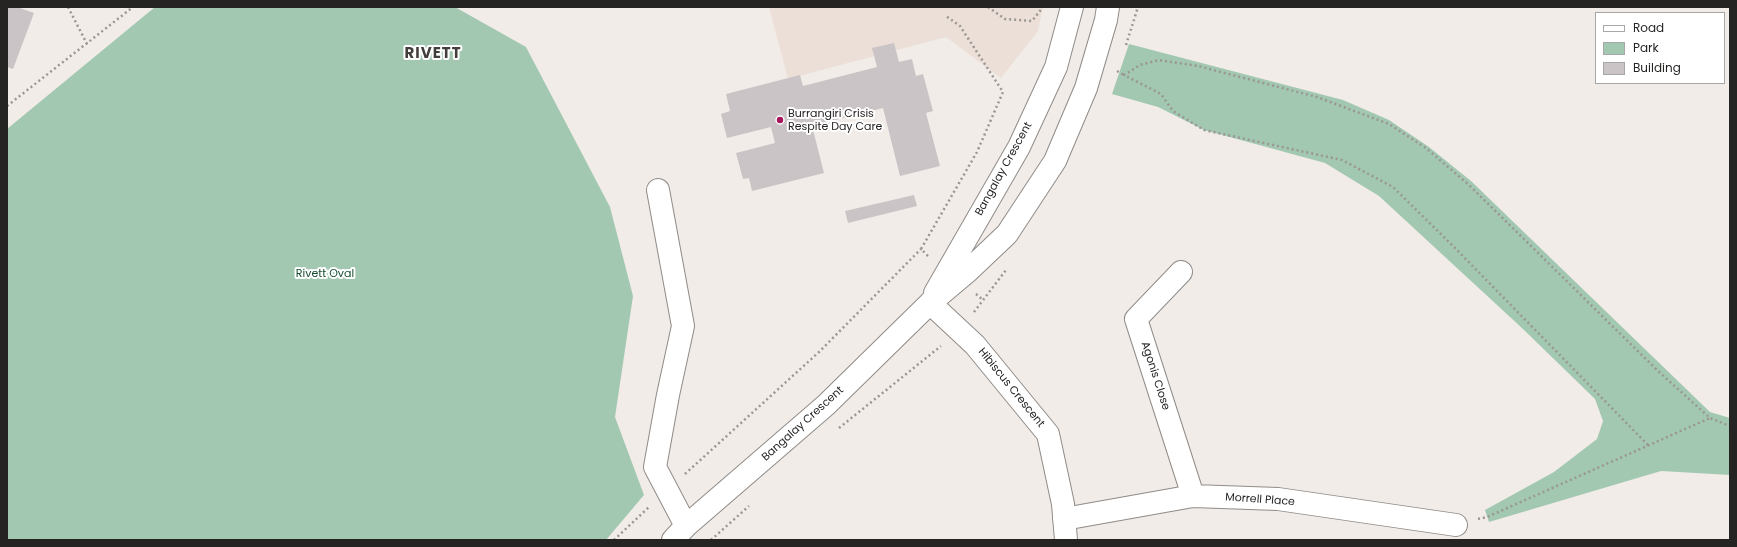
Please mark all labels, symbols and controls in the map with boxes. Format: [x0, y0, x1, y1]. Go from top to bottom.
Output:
legend [1595, 12, 1725, 84]
text: Road [1633, 19, 1664, 36]
text: Park [1633, 39, 1659, 56]
district label: RIVETT [405, 45, 461, 63]
text: Building [1633, 59, 1681, 76]
place label: Burrangiri Crisis Respite Day Care [788, 107, 882, 133]
marker: Burrangiri Crisis Respite Day Care [775, 115, 785, 125]
street label: Bangalay Crescent [973, 120, 1035, 218]
park label: Rivett Oval [296, 267, 354, 281]
street label: Agonis Close [1138, 340, 1172, 412]
street label: Hibiscus Crescent [975, 346, 1047, 430]
street label: Bangalay Crescent [760, 384, 846, 464]
street label: Morrell Place [1225, 491, 1295, 509]

